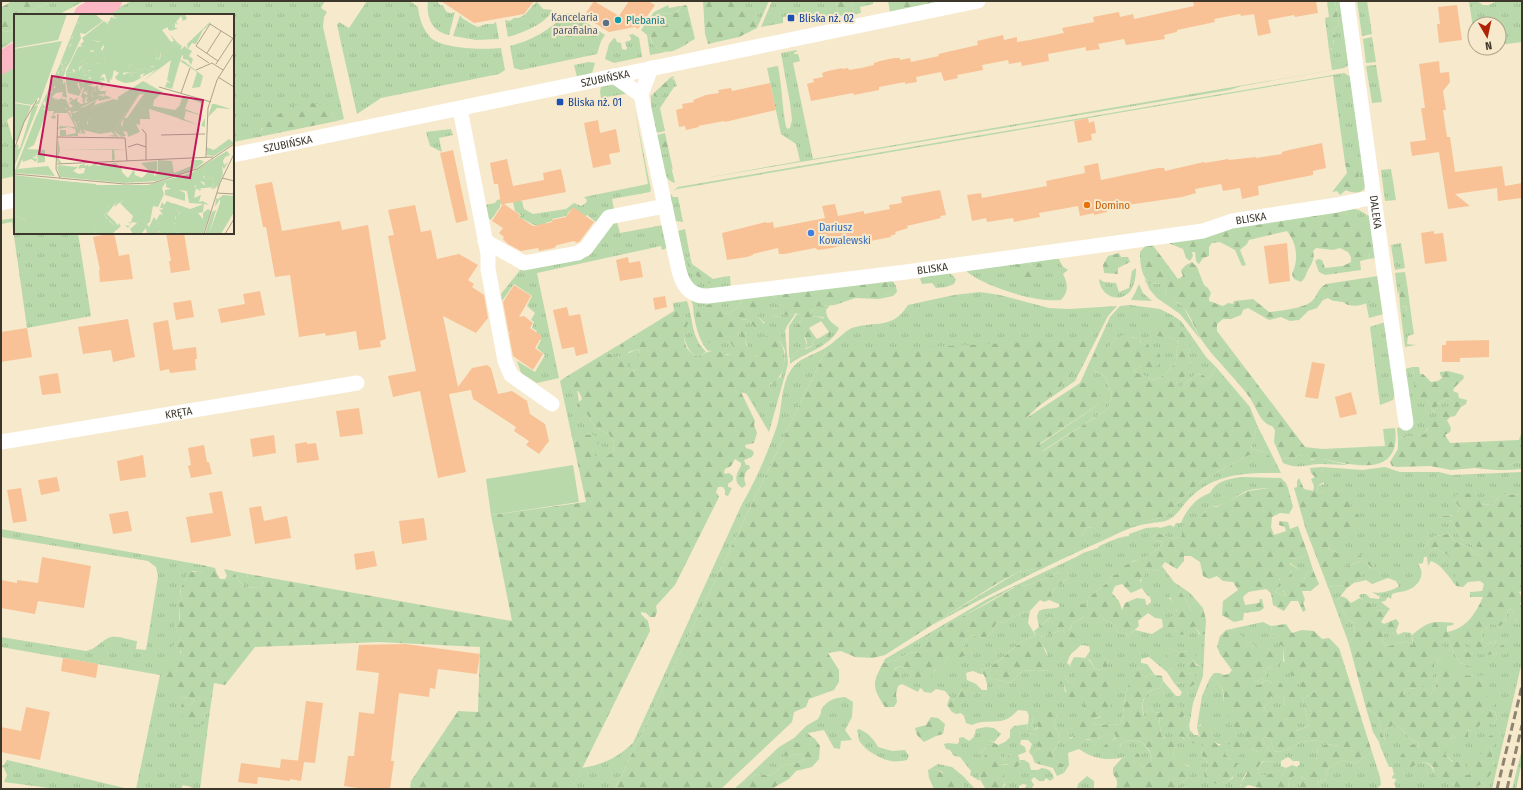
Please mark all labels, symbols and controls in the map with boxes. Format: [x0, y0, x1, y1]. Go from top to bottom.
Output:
place label: Kancelaria parafialna [551, 11, 598, 37]
place label: Bliska nż. 02 [799, 12, 854, 25]
marker: Bliska nż. 02 [786, 13, 796, 23]
inset map [14, 14, 234, 234]
place label: Plebania [626, 14, 665, 27]
marker: Plebania [613, 15, 623, 25]
north arrow [1467, 16, 1507, 56]
marker: Kancelaria parafialna [601, 18, 611, 28]
text: N [1484, 38, 1493, 52]
street label: SZUBIŃSKA [580, 67, 631, 90]
place label: Bliska nż. 01 [568, 96, 622, 109]
marker: Bliska nż. 01 [555, 97, 565, 107]
street label: SZUBIŃSKA [262, 133, 314, 156]
street label: DALEKA [1367, 194, 1384, 230]
place label: Domino [1095, 199, 1130, 212]
marker: Domino [1082, 200, 1092, 210]
street label: BLISKA [1235, 210, 1267, 227]
place label: Dariusz Kowalewski [819, 221, 871, 247]
marker: Dariusz Kowalewski [806, 228, 816, 238]
street label: BLISKA [916, 260, 949, 277]
street label: KRĘTA [164, 404, 193, 422]

